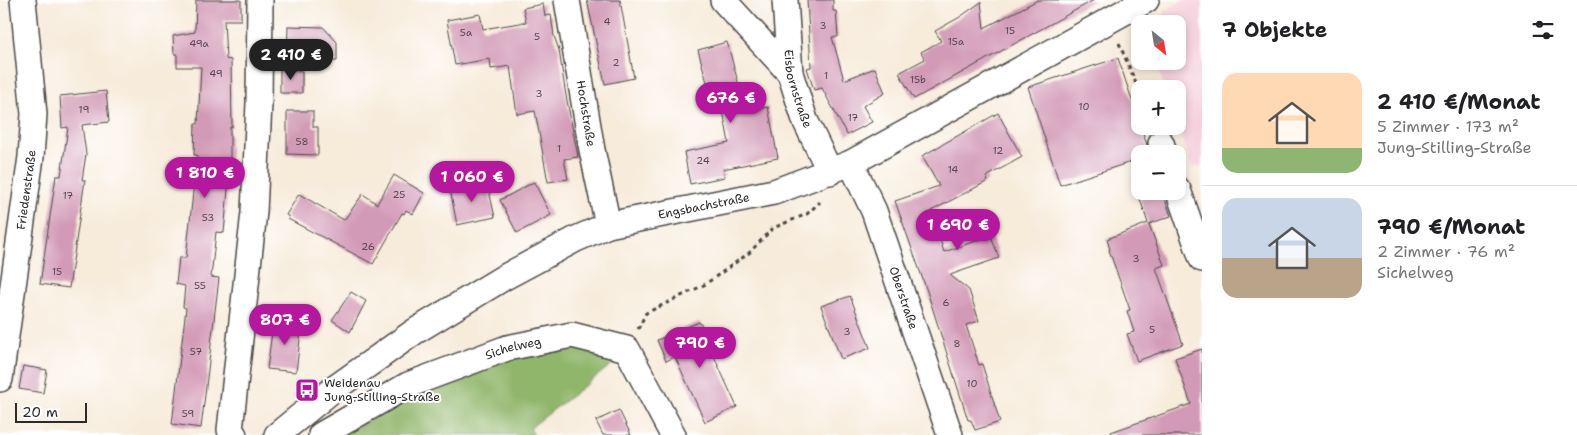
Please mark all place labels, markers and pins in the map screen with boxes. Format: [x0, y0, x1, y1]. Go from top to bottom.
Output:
pin: 2 410 € [245, 38, 337, 81]
pin: 676 € [696, 82, 766, 124]
pin: 1 810 € [159, 156, 251, 199]
pin: 1 060 € [426, 160, 518, 203]
pin: 1 690 € [912, 208, 1004, 251]
pin: 807 € [250, 304, 320, 346]
pin: 790 € [665, 326, 735, 369]
place label: Weidenau Jung-Stilling-Straße [324, 375, 440, 405]
bus stop icon: Weidenau Jung-Stilling-Straße [294, 377, 320, 403]

